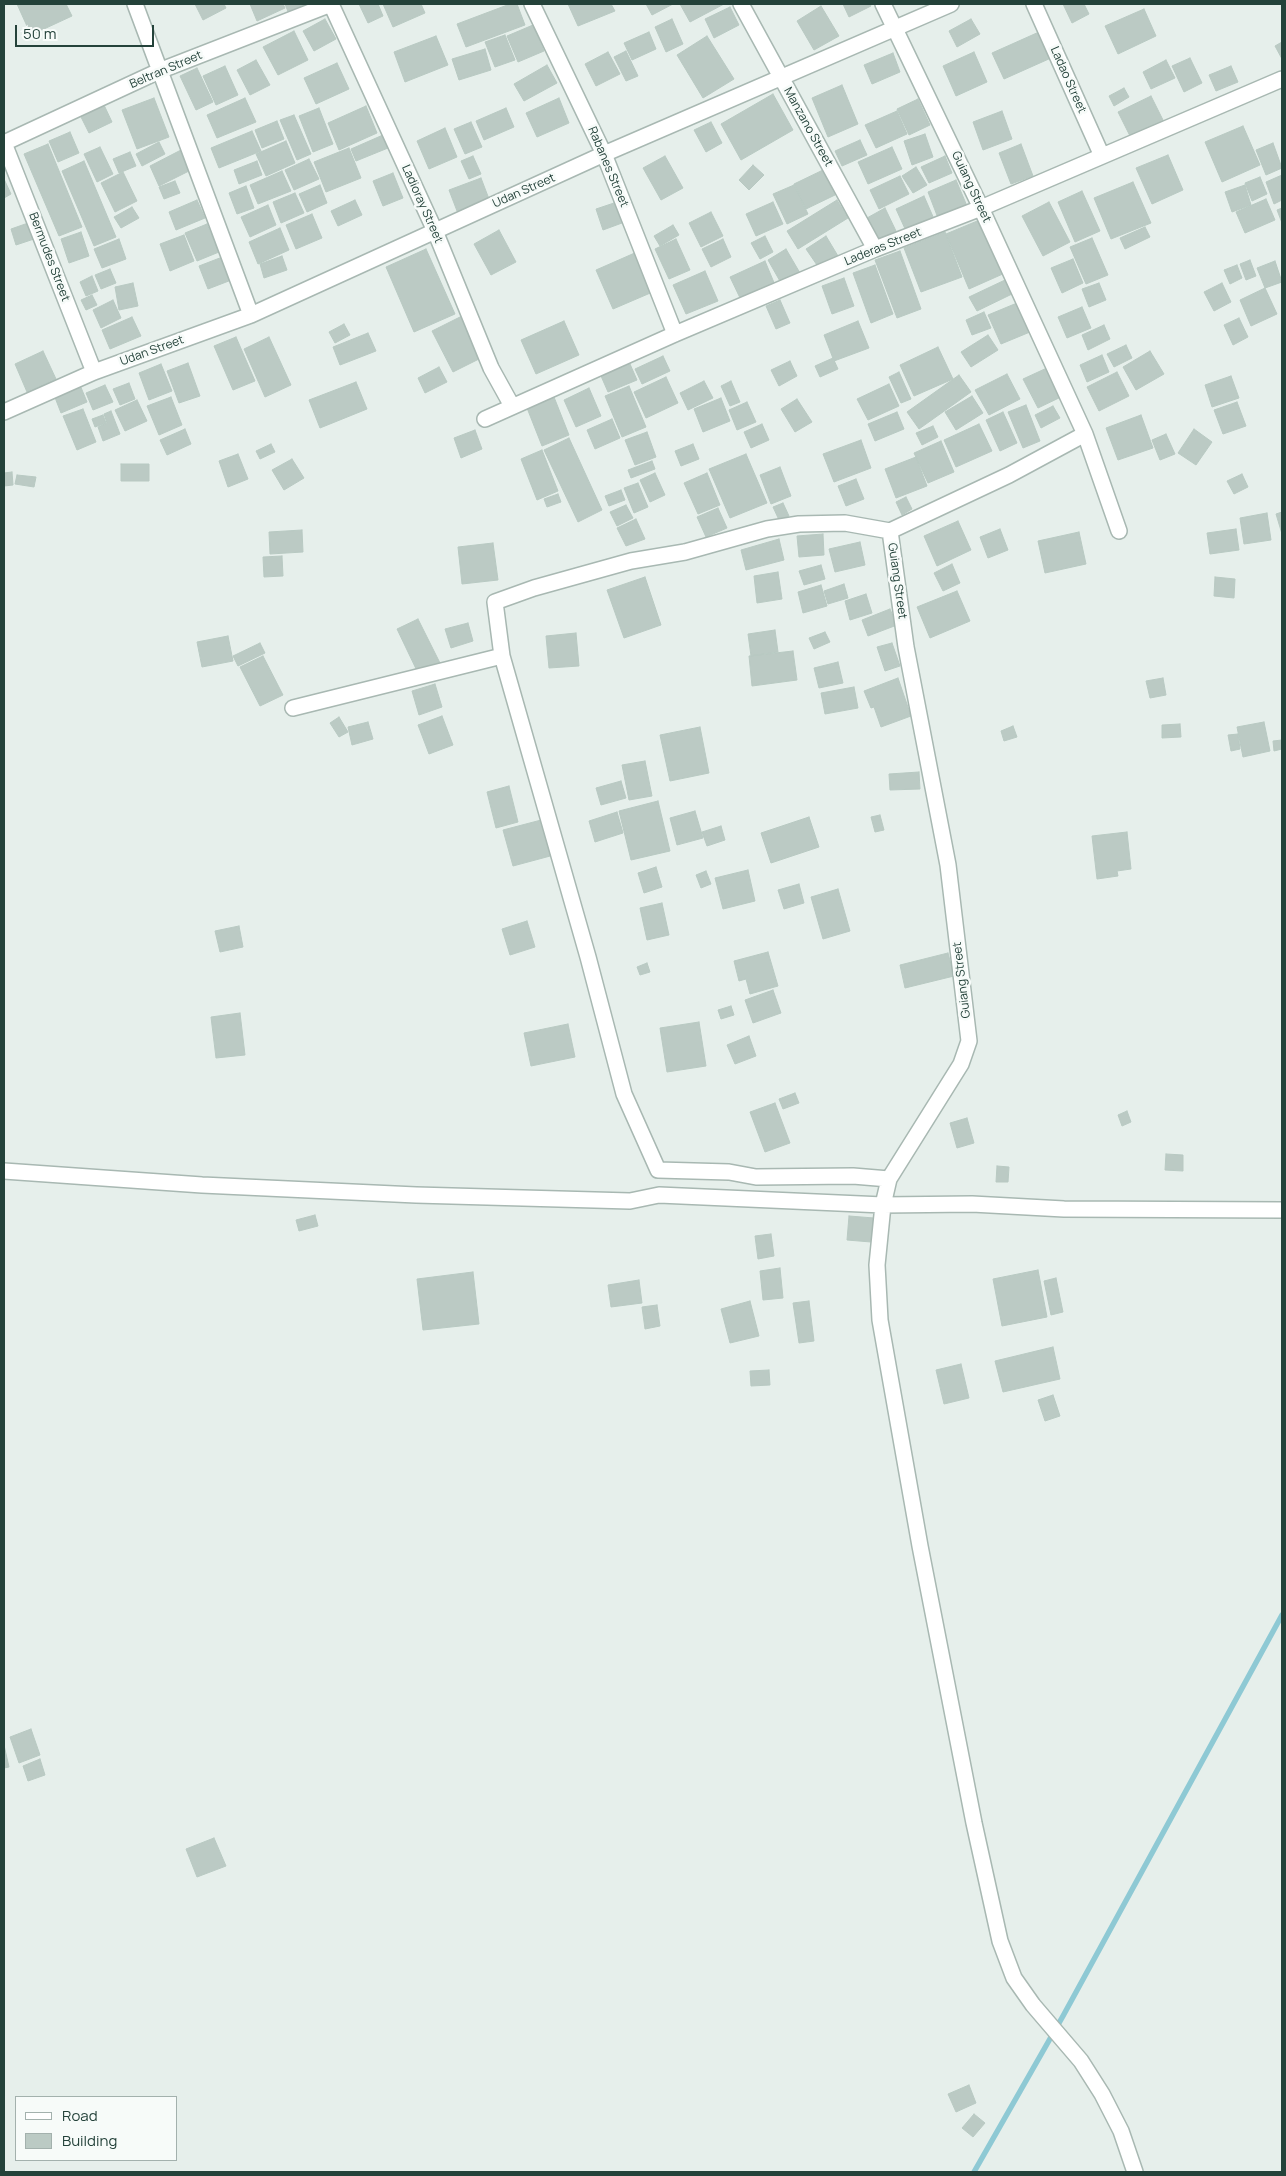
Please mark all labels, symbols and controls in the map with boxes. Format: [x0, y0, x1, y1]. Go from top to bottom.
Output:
scale bar [18, 15, 156, 47]
text: 50 m [23, 23, 57, 44]
street label: Ladao Street [1047, 44, 1089, 116]
street label: Beltran Street [128, 48, 204, 92]
street label: Manzano Street [780, 85, 836, 169]
street label: Rabanes Street [585, 125, 631, 209]
street label: Guiang Street [948, 149, 994, 225]
street label: Ladioray Street [398, 163, 446, 245]
street label: Udan Street [490, 171, 558, 211]
street label: Bermudes Street [25, 211, 73, 303]
street label: Laderas Street [842, 225, 924, 269]
street label: Udan Street [118, 333, 186, 369]
street label: Guiang Street [885, 542, 909, 620]
street label: Guiang Street [950, 941, 974, 1019]
legend [15, 2096, 178, 2161]
text: Road [62, 2105, 98, 2126]
text: Building [62, 2130, 117, 2151]

